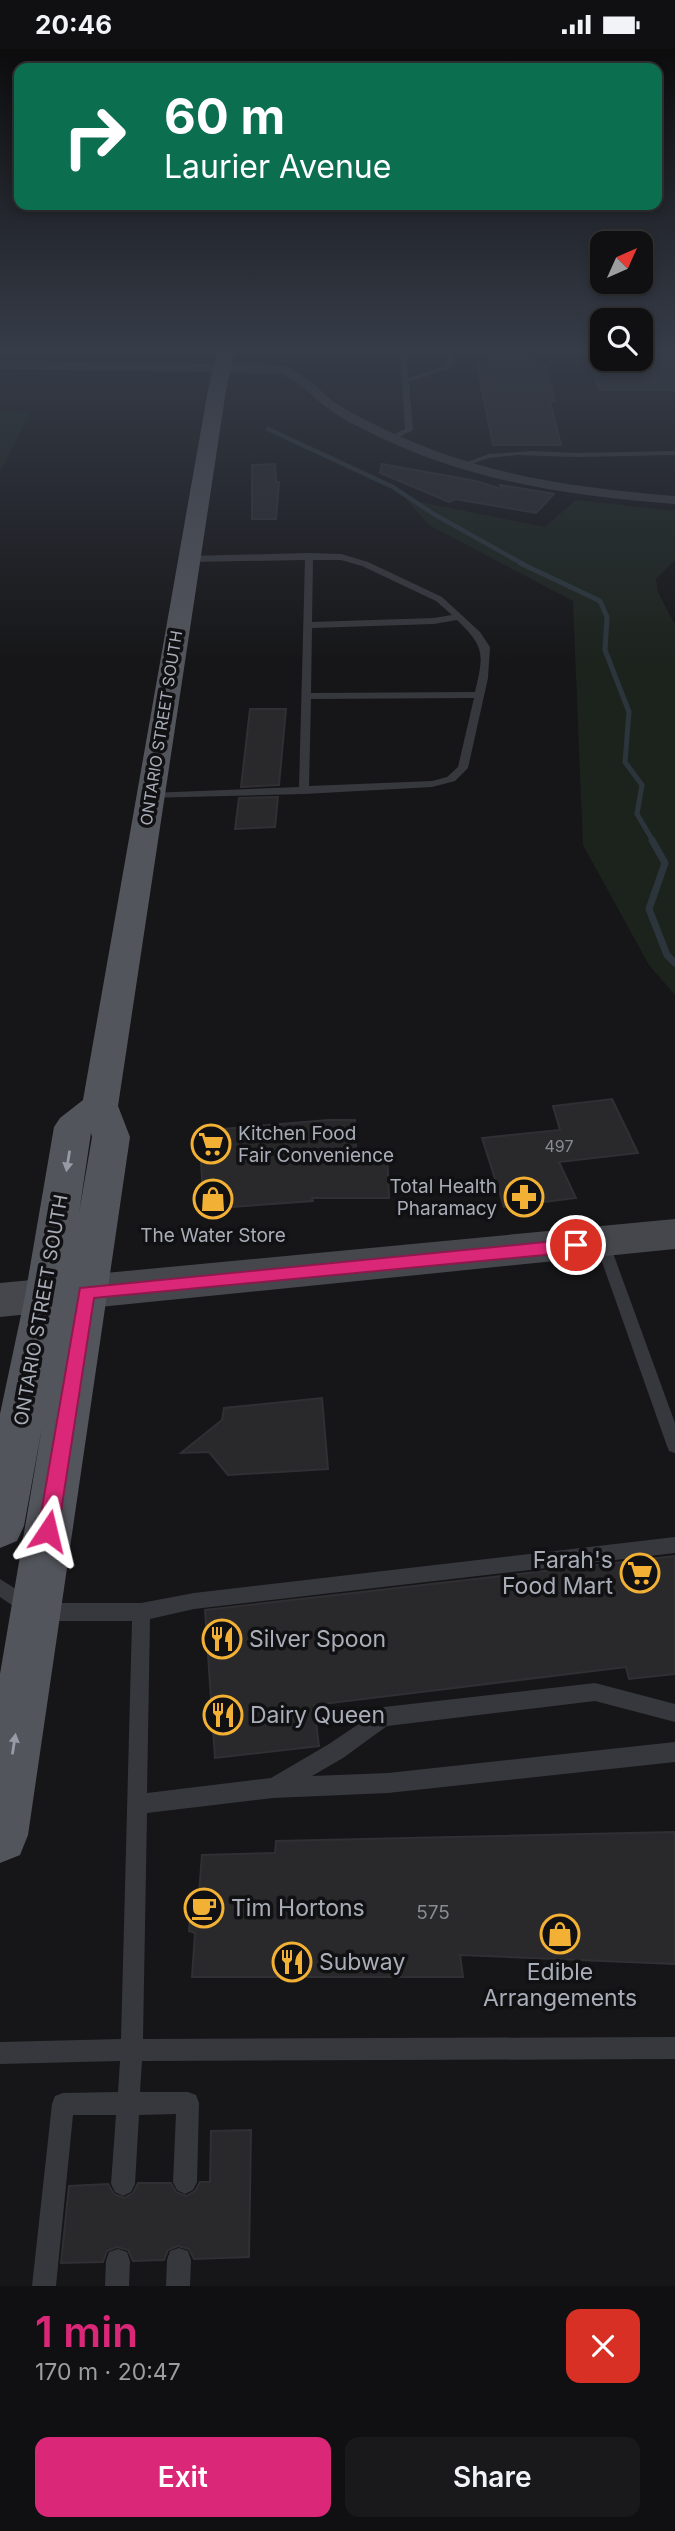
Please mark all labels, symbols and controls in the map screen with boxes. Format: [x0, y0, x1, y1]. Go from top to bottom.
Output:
text: 20:46 [35, 9, 112, 40]
text: 60 m [164, 87, 285, 146]
icon: right [49, 91, 140, 182]
text: Laurier Avenue [164, 147, 391, 186]
north arrow [590, 231, 653, 294]
map controls [590, 231, 653, 371]
button: search [590, 308, 653, 371]
street label: ONTARIO STREET SOUTH [136, 629, 186, 827]
place label: Kitchen Food Fair Convenience [238, 1122, 394, 1167]
supermarket icon: Kitchen Food Fair Convenience [190, 1123, 232, 1165]
house number: 497 [545, 1136, 574, 1156]
one-way arrow [62, 1150, 73, 1172]
place label: Total Health Pharamacy [390, 1175, 497, 1220]
pharmacy icon: Total Health Pharamacy [503, 1176, 545, 1218]
shop icon: The Water Store [192, 1178, 234, 1220]
street label: ONTARIO STREET SOUTH [9, 1193, 73, 1427]
pin [546, 1215, 606, 1275]
place label: The Water Store [140, 1224, 286, 1247]
icon: arrive [557, 1226, 595, 1264]
position arrow [11, 1494, 85, 1568]
place label: Farah's Food Mart [502, 1546, 613, 1600]
supermarket icon: Farah's Food Mart [619, 1552, 661, 1594]
restaurant icon: Silver Spoon [201, 1618, 243, 1660]
place label: Silver Spoon [249, 1625, 386, 1653]
restaurant icon: Dairy Queen [202, 1694, 244, 1736]
place label: Dairy Queen [250, 1701, 385, 1729]
one-way arrow [9, 1733, 20, 1755]
cafe icon: Tim Hortons [183, 1887, 225, 1929]
place label: Tim Hortons [231, 1894, 365, 1922]
house number: 575 [416, 1901, 450, 1924]
shop icon: Edible Arrangements [539, 1913, 581, 1955]
restaurant icon: Subway [271, 1941, 313, 1983]
place label: Subway [319, 1948, 405, 1976]
place label: Edible Arrangements [483, 1958, 637, 2012]
text: 1 min [35, 2306, 138, 2357]
button: close [566, 2309, 640, 2383]
text: 170 m · 20:47 [35, 2358, 181, 2386]
button: Exit [35, 2437, 331, 2517]
button: Share [345, 2437, 640, 2517]

